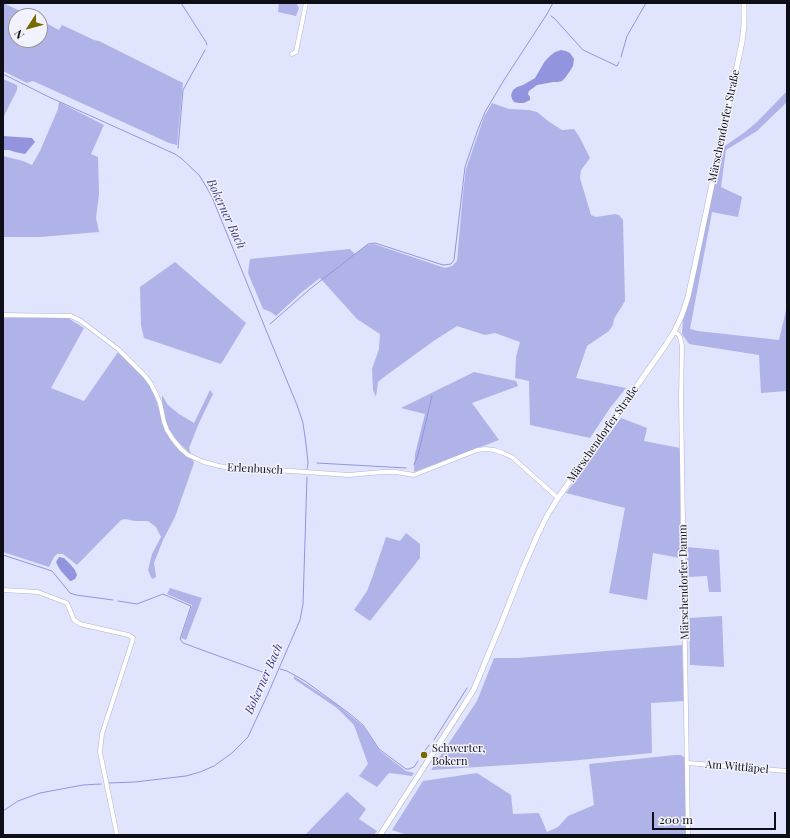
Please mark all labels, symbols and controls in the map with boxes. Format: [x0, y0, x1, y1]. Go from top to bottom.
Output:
north arrow [8, 8, 48, 48]
text: N [10, 27, 27, 42]
street label: Märschendorfer Straße [706, 68, 742, 184]
water label: Bokerner Bach [203, 177, 249, 251]
street label: Märschendorfer Straße [565, 383, 641, 485]
street label: Erlenbusch [227, 461, 283, 477]
street label: Märschendorfer Damm [676, 524, 692, 640]
water label: Bokerner Bach [242, 642, 286, 716]
place label: Schwerter, Bokern [432, 742, 485, 768]
marker: Schwerter, Bokern [419, 750, 429, 760]
street label: Am Wittläpel [705, 758, 769, 776]
scale bar [654, 804, 778, 830]
text: 200 m [659, 811, 693, 827]

